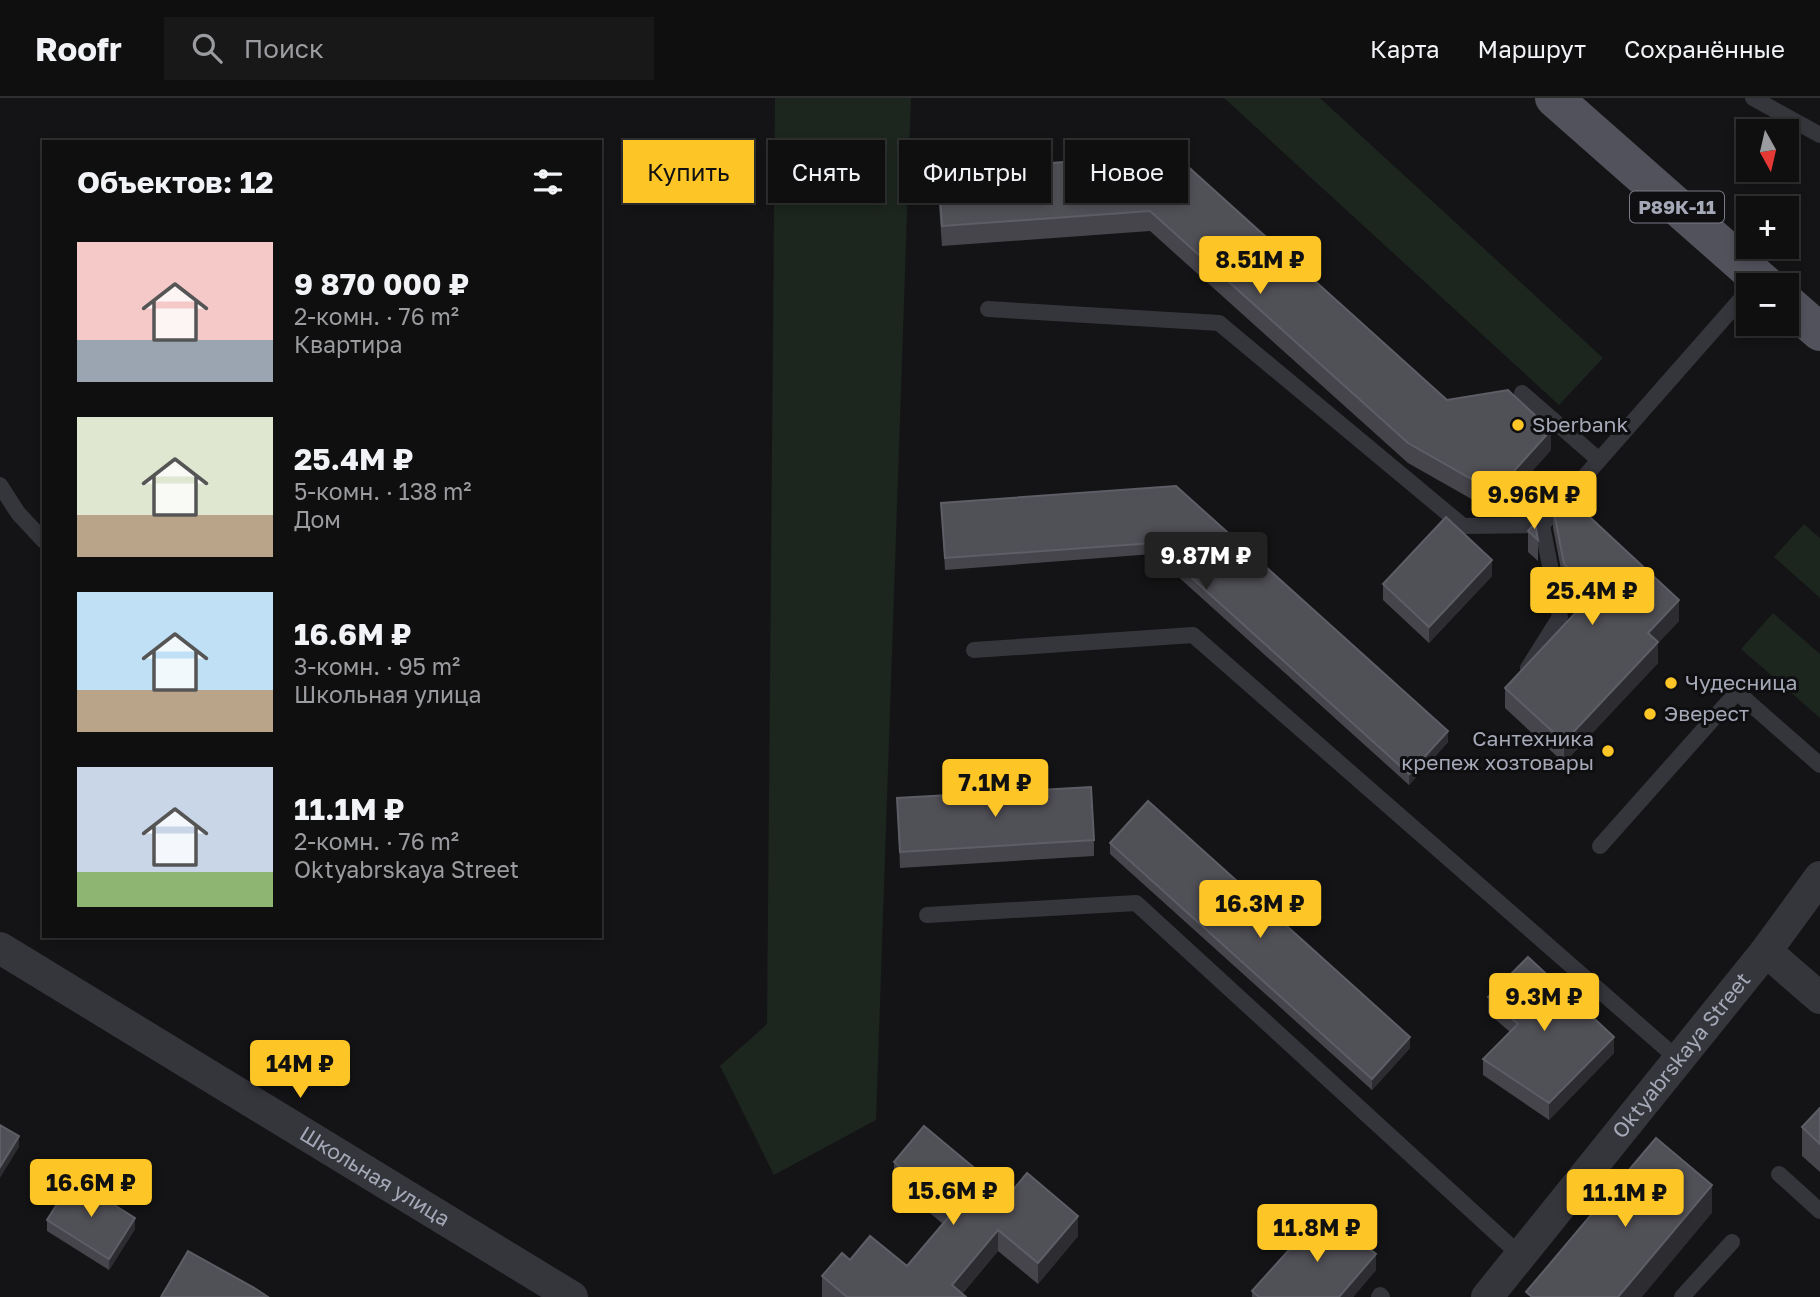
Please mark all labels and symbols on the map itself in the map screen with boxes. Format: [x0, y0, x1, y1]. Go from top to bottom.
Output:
north arrow [1736, 119, 1799, 182]
road number: Р89К-11 [1630, 192, 1724, 222]
pin: 8.51M ₽ [1195, 236, 1325, 296]
place label: Sberbank [1532, 411, 1628, 437]
marker: Sberbank [1510, 417, 1526, 433]
pin: 9.96M ₽ [1469, 472, 1599, 531]
pin: 9.87M ₽ [1141, 532, 1271, 592]
pin: 25.4M ₽ [1527, 568, 1657, 627]
place label: Чудесница [1685, 669, 1797, 695]
marker: Чудесница [1663, 675, 1679, 691]
place label: Эверест [1664, 700, 1749, 726]
marker: Эверест [1642, 706, 1658, 722]
place label: Сантехника крепеж хозтовары [1401, 725, 1594, 775]
marker: Сантехника крепеж хозтовары [1600, 743, 1616, 759]
pin: 7.1M ₽ [938, 760, 1052, 819]
pin: 16.3M ₽ [1195, 880, 1325, 940]
street label: Oktyabrskaya Street [1606, 967, 1755, 1143]
pin: 9.3M ₽ [1487, 974, 1601, 1033]
pin: 14M ₽ [251, 1040, 349, 1100]
street label: Школьная улица [295, 1120, 455, 1231]
pin: 16.6M ₽ [26, 1160, 156, 1219]
pin: 15.6M ₽ [888, 1168, 1018, 1227]
pin: 11.1M ₽ [1560, 1170, 1690, 1229]
pin: 11.8M ₽ [1252, 1204, 1382, 1264]

